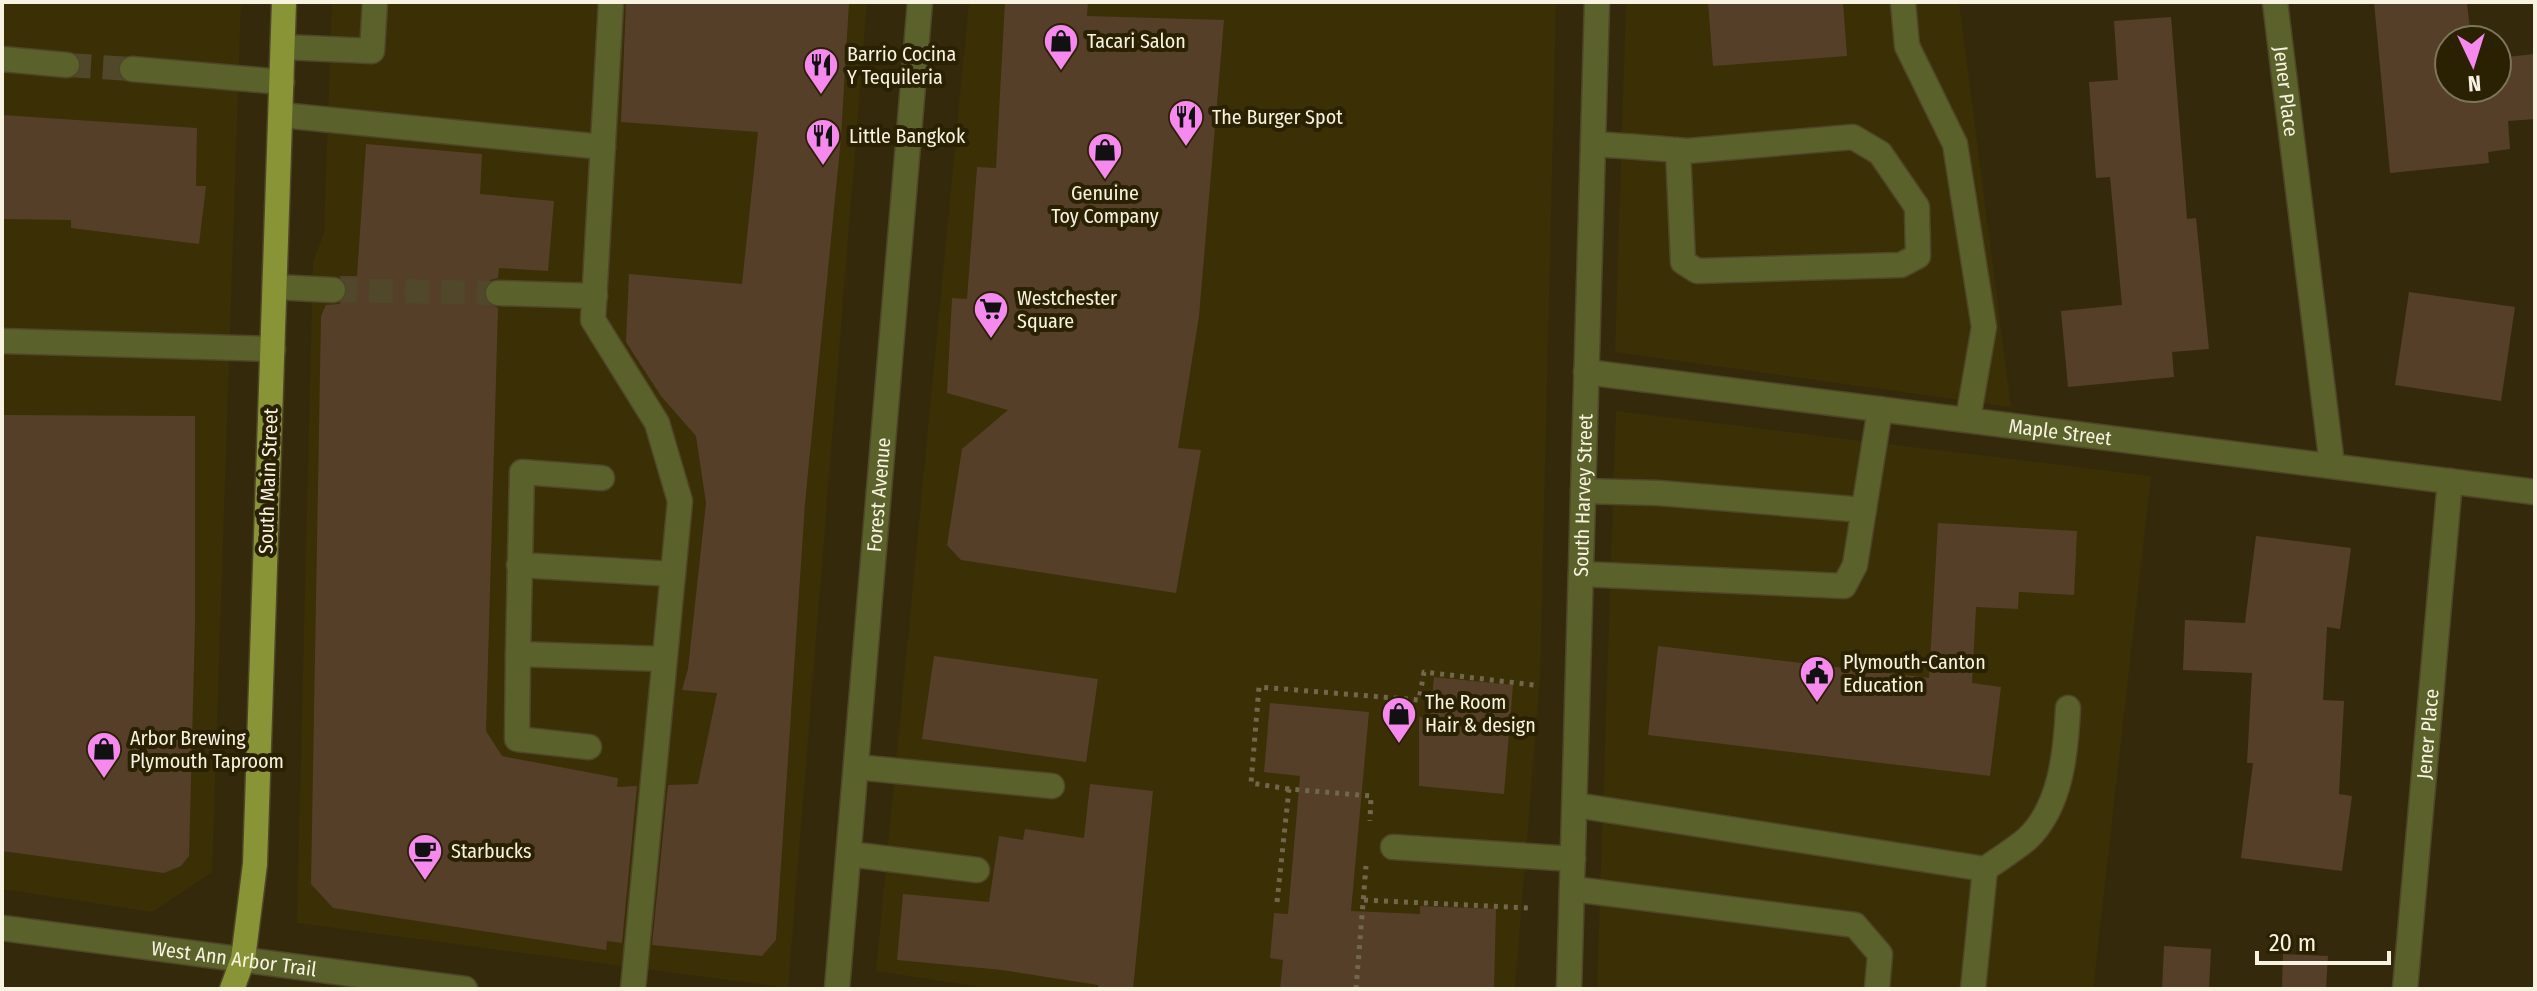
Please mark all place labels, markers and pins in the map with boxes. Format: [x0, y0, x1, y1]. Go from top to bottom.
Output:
shop icon: Tacari Salon [1042, 22, 1080, 72]
place label: Tacari Salon [1087, 29, 1186, 53]
place label: Barrio Cocina Y Tequileria [847, 42, 956, 89]
restaurant icon: Barrio Cocina Y Tequileria [802, 46, 840, 96]
restaurant icon: The Burger Spot [1167, 98, 1205, 148]
place label: The Burger Spot [1212, 105, 1343, 129]
restaurant icon: Little Bangkok [804, 117, 842, 167]
place label: Little Bangkok [849, 124, 966, 148]
shop icon: Genuine Toy Company [1086, 131, 1124, 181]
place label: Genuine Toy Company [1051, 181, 1159, 228]
place label: Westchester Square [1017, 286, 1117, 333]
supermarket icon: Westchester Square [972, 290, 1010, 340]
place label: Plymouth-Canton Education [1843, 650, 1986, 697]
public building icon: Plymouth-Canton Education [1798, 654, 1836, 704]
place label: The Room Hair & design [1425, 690, 1536, 737]
shop icon: The Room Hair & design [1380, 695, 1418, 745]
place label: Arbor Brewing Plymouth Taproom [130, 726, 284, 773]
shop icon: Arbor Brewing Plymouth Taproom [85, 730, 123, 780]
cafe icon: Starbucks [406, 832, 444, 882]
place label: Starbucks [451, 839, 532, 863]

